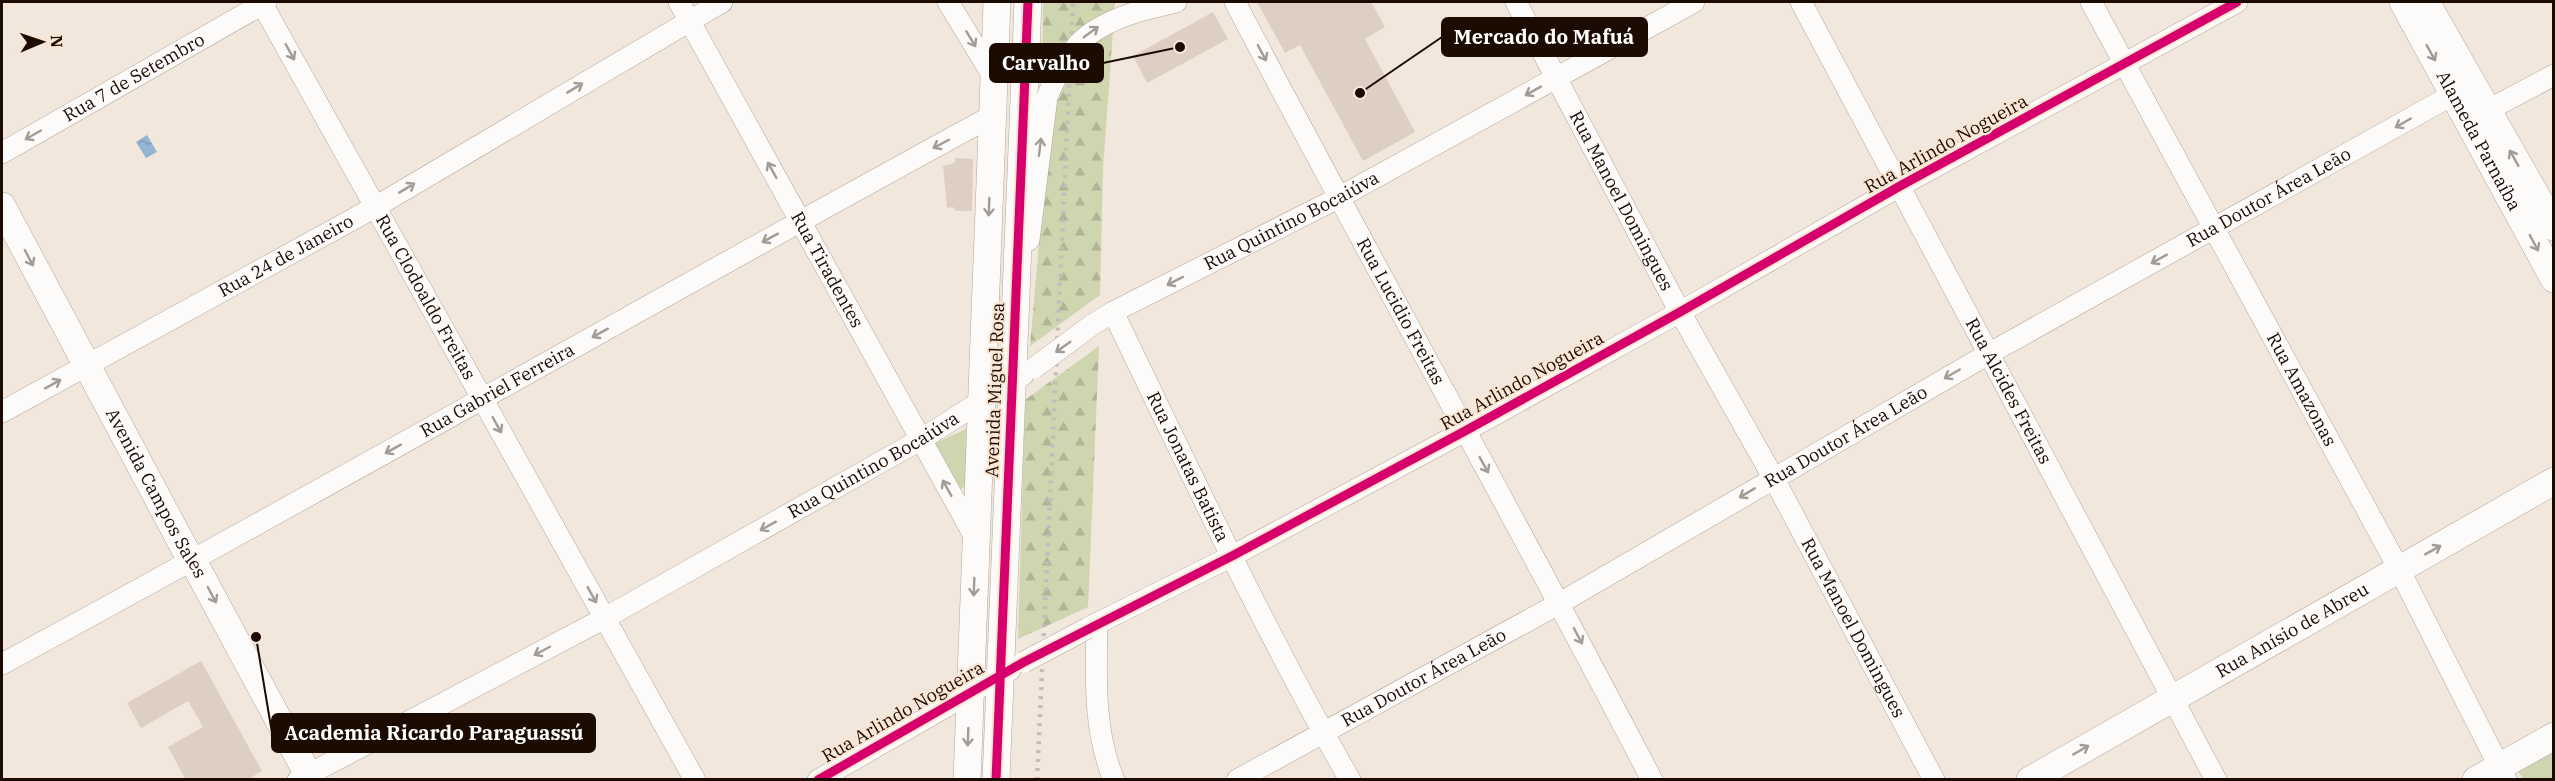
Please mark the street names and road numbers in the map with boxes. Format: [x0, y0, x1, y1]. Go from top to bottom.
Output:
street label: Rua 7 de Setembro [59, 28, 209, 127]
street label: Alameda Parnaíba [2432, 67, 2527, 215]
street label: Rua Arlindo Nogueira [1860, 89, 2032, 198]
street label: Rua Manoel Domingues [1565, 107, 1679, 295]
street label: Rua Doutor Área Leão [2182, 142, 2355, 252]
street label: Rua Quintino Bocaiúva [1200, 166, 1383, 275]
street label: Rua Tiradentes [786, 207, 869, 332]
street label: Rua 24 de Janeiro [214, 209, 357, 302]
street label: Rua Clodoaldo Freitas [371, 210, 481, 384]
street label: Rua Lucidio Freitas [1352, 234, 1450, 389]
street label: Avenida Miguel Rosa [980, 302, 1009, 478]
street label: Rua Alcides Freitas [1961, 314, 2057, 468]
street label: Rua Arlindo Nogueira [1436, 326, 1608, 435]
street label: Rua Amazonas [2262, 329, 2342, 450]
street label: Rua Gabriel Ferreira [416, 338, 578, 442]
street label: Rua Doutor Área Leão [1760, 380, 1931, 493]
street label: Rua Jonatas Batista [1142, 388, 1235, 546]
street label: Avenida Campos Sales [101, 404, 212, 582]
street label: Rua Quintino Bocaiúva [784, 406, 963, 523]
street label: Rua Manoel Domingues [1796, 534, 1911, 722]
street label: Rua Anísio de Abreu [2212, 577, 2373, 683]
street label: Rua Doutor Área Leão [1337, 623, 1510, 732]
street label: Rua Arlindo Nogueira [818, 656, 988, 767]

